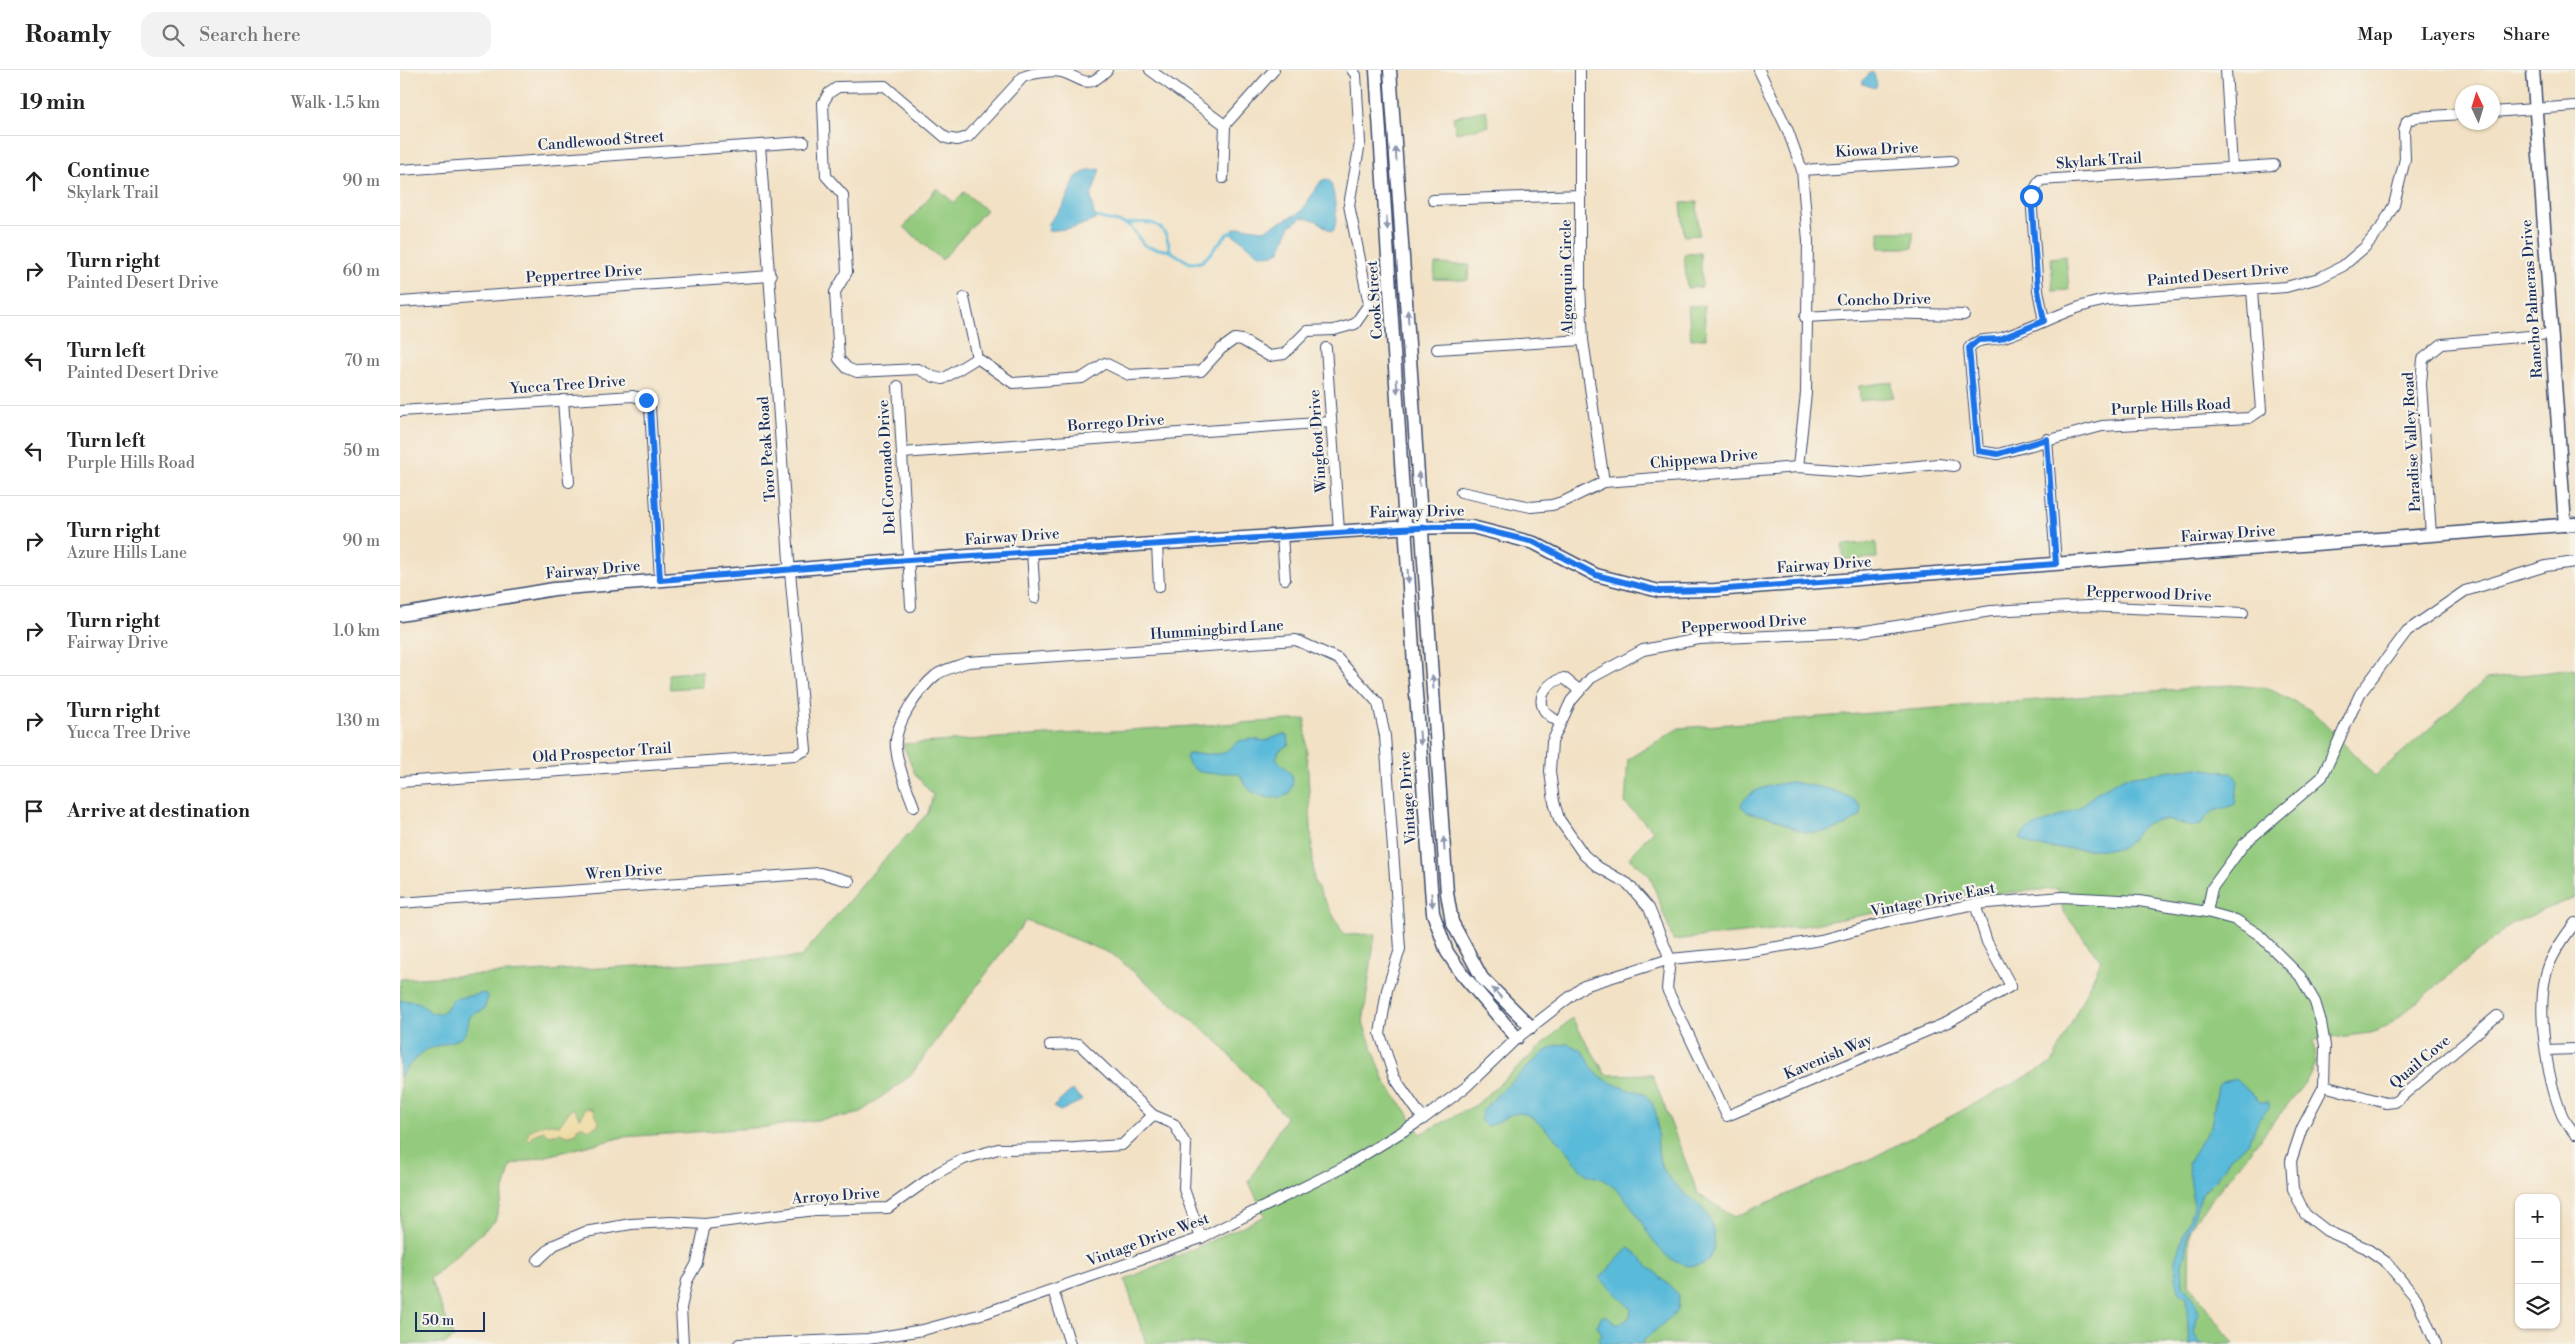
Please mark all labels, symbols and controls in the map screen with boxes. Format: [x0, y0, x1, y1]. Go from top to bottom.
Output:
search box [141, 12, 491, 57]
text: Roamly [25, 20, 111, 50]
icon: search [159, 21, 187, 49]
text: Search here [199, 23, 301, 47]
text: Map [2358, 23, 2393, 46]
text: Layers [2421, 23, 2475, 46]
text: Share [2503, 23, 2550, 46]
north arrow [2455, 85, 2500, 130]
text: 19 min [20, 90, 85, 116]
text: Walk · 1.5 km [291, 93, 380, 113]
street label: Candlewood Street [537, 127, 666, 155]
street label: Kiowa Drive [1835, 138, 1919, 162]
one-way arrow [1392, 146, 1400, 162]
street label: Skylark Trail [2055, 148, 2143, 173]
text: Continue [67, 159, 150, 183]
icon: ahead [20, 167, 48, 195]
text: 90 m [342, 171, 380, 191]
text: Skylark Trail [67, 183, 159, 203]
route start [2020, 185, 2043, 208]
one-way arrow [1383, 216, 1391, 232]
street label: Algonquin Circle [1556, 219, 1578, 336]
street label: Rancho Palmeras Drive [2517, 219, 2547, 379]
text: Turn right [67, 249, 160, 273]
icon: right [20, 257, 48, 285]
street label: Cook Street [1363, 259, 1387, 340]
street label: Painted Desert Drive [2146, 259, 2290, 291]
street label: Peppertree Drive [525, 260, 643, 288]
text: 60 m [342, 261, 380, 281]
text: Painted Desert Drive [67, 273, 219, 293]
street label: Concho Drive [1837, 290, 1931, 310]
one-way arrow [1403, 308, 1411, 324]
text: Turn left [67, 339, 146, 363]
icon: left [20, 347, 48, 375]
text: 70 m [344, 351, 380, 371]
text: Painted Desert Drive [67, 363, 219, 383]
street label: Yucca Tree Drive [508, 371, 627, 399]
street label: Paradise Valley Road [2399, 371, 2425, 513]
one-way arrow [1393, 378, 1401, 394]
route end [635, 389, 658, 412]
street label: Wingfoot Drive [1305, 389, 1331, 494]
street label: Purple Hills Road [2111, 394, 2232, 420]
street label: Toro Peak Road [754, 395, 780, 502]
street label: Del Coronado Drive [874, 399, 900, 535]
street label: Borrego Drive [1066, 410, 1165, 436]
text: Turn left [67, 429, 146, 453]
icon: left [20, 437, 48, 465]
text: 50 m [343, 441, 380, 461]
street label: Chippewa Drive [1649, 445, 1759, 473]
text: Purple Hills Road [67, 453, 195, 473]
one-way arrow [1415, 470, 1423, 486]
street label: Fairway Drive [1369, 502, 1465, 522]
text: Turn right [67, 519, 160, 543]
street label: Fairway Drive [2180, 521, 2276, 547]
street label: Fairway Drive [964, 524, 1060, 550]
icon: right [20, 527, 48, 555]
text: 90 m [342, 531, 380, 551]
text: Azure Hills Lane [67, 543, 187, 563]
street label: Fairway Drive [1776, 552, 1872, 578]
street label: Fairway Drive [545, 556, 641, 584]
one-way arrow [1405, 569, 1413, 585]
street label: Pepperwood Drive [2086, 582, 2212, 606]
text: Turn right [67, 609, 160, 633]
street label: Pepperwood Drive [1681, 610, 1807, 638]
street label: Hummingbird Lane [1149, 616, 1285, 644]
icon: right [20, 617, 48, 645]
text: 1.0 km [333, 621, 380, 641]
text: Fairway Drive [67, 633, 168, 653]
one-way arrow [1429, 674, 1437, 690]
text: Turn right [67, 699, 160, 723]
icon: right [20, 707, 48, 735]
text: 130 m [336, 711, 380, 731]
text: Yucca Tree Drive [67, 723, 191, 743]
one-way arrow [1416, 731, 1424, 747]
street label: Old Prospector Trail [532, 739, 673, 767]
street label: Vintage Drive [1395, 751, 1421, 846]
icon: arrive [20, 797, 48, 825]
text: Arrive at destination [67, 799, 250, 823]
one-way arrow [1440, 836, 1448, 852]
street label: Wren Drive [584, 860, 663, 884]
street label: Vintage Drive East [1868, 878, 1998, 922]
one-way arrow [1429, 893, 1437, 909]
one-way arrow [1491, 987, 1503, 999]
street label: Kavenish Way [1781, 1030, 1875, 1084]
street label: Quail Cove [2386, 1031, 2454, 1093]
street label: Arroyo Drive [790, 1183, 881, 1209]
map controls [2515, 1194, 2560, 1329]
button: + [2515, 1194, 2560, 1239]
street label: Vintage Drive West [1083, 1209, 1212, 1271]
button: − [2515, 1239, 2560, 1284]
button: layers [2515, 1284, 2560, 1329]
scale bar [415, 1309, 485, 1332]
text: 50 m [422, 1312, 454, 1330]

